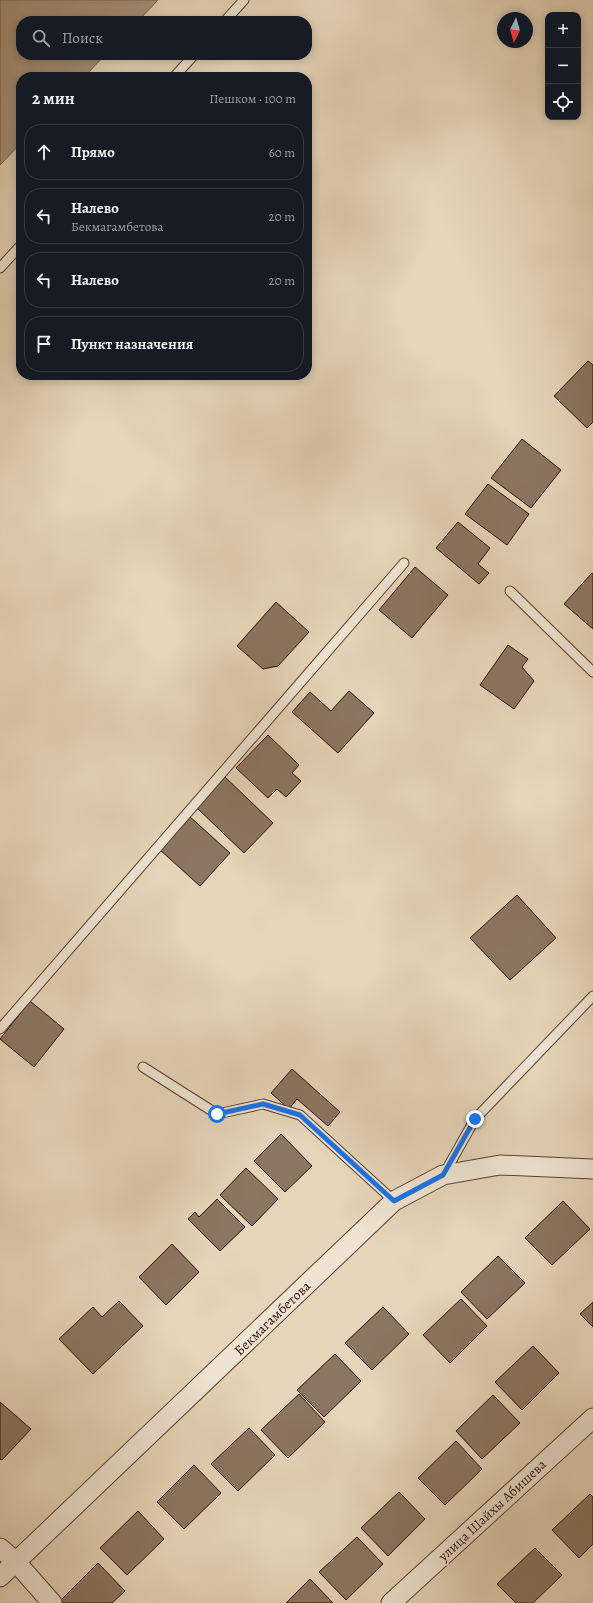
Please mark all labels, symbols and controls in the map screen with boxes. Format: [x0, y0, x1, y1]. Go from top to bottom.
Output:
north arrow [497, 12, 533, 48]
map controls [545, 12, 581, 120]
button: + [545, 12, 581, 48]
search box [16, 16, 312, 60]
icon: search [30, 27, 52, 49]
text: Поиск [62, 28, 103, 48]
button: − [545, 48, 581, 84]
button: locate [545, 84, 581, 120]
text: 2 мин [32, 87, 75, 110]
text: Пешком · 100 m [209, 90, 296, 107]
icon: ahead [33, 141, 55, 163]
text: Прямо [71, 142, 115, 162]
text: 60 m [269, 144, 295, 161]
text: Налево [71, 198, 119, 218]
icon: left [33, 205, 55, 227]
text: 20 m [269, 208, 295, 225]
text: Бекмагамбетова [71, 218, 164, 235]
icon: left [33, 269, 55, 291]
text: Налево [71, 270, 119, 290]
text: 20 m [269, 272, 295, 289]
icon: arrive [33, 333, 55, 355]
text: Пункт назначения [71, 334, 193, 354]
route start [208, 1105, 226, 1123]
route end [466, 1110, 484, 1128]
street label: Бекмагамбетова [230, 1277, 315, 1360]
street label: улица Шайхы Абишева [433, 1455, 551, 1566]

